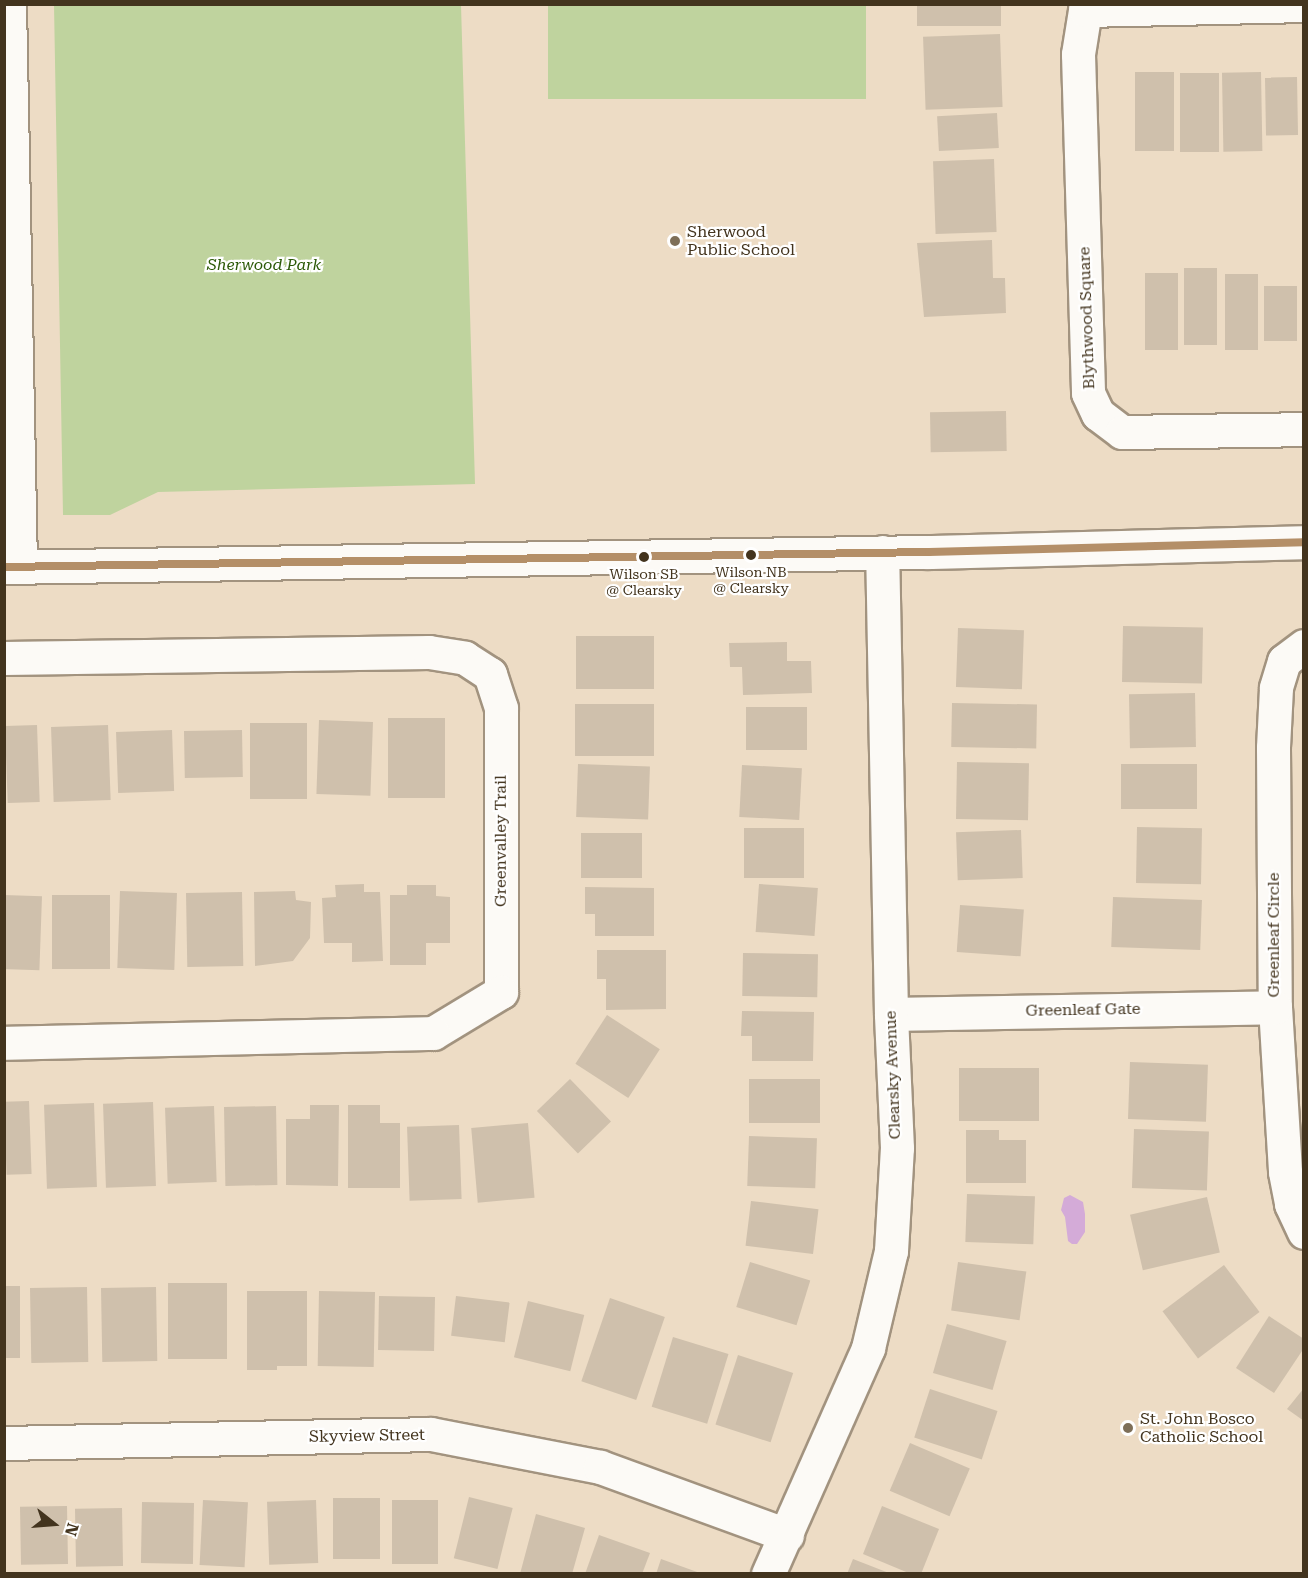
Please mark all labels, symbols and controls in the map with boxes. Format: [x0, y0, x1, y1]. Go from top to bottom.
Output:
place label: Sherwood Public School [687, 222, 795, 260]
marker: Sherwood Public School [668, 234, 682, 248]
street label: Blythwood Square [1075, 246, 1099, 390]
park label: Sherwood Park [207, 255, 321, 275]
marker: Wilson NB @ Clearsky [745, 549, 757, 561]
marker: Wilson SB @ Clearsky [638, 551, 650, 563]
place label: Wilson NB @ Clearsky [713, 564, 789, 596]
place label: Wilson SB @ Clearsky [606, 566, 682, 598]
street label: Greenvalley Trail [491, 775, 511, 907]
street label: Greenleaf Circle [1264, 872, 1284, 998]
street label: Greenleaf Gate [1025, 999, 1141, 1021]
street label: Clearsky Avenue [881, 1010, 905, 1140]
place label: St. John Bosco Catholic School [1140, 1409, 1263, 1447]
marker: St. John Bosco Catholic School [1121, 1421, 1135, 1435]
street label: Skyview Street [309, 1425, 425, 1447]
north arrow [24, 1494, 84, 1554]
text: N [61, 1521, 83, 1538]

